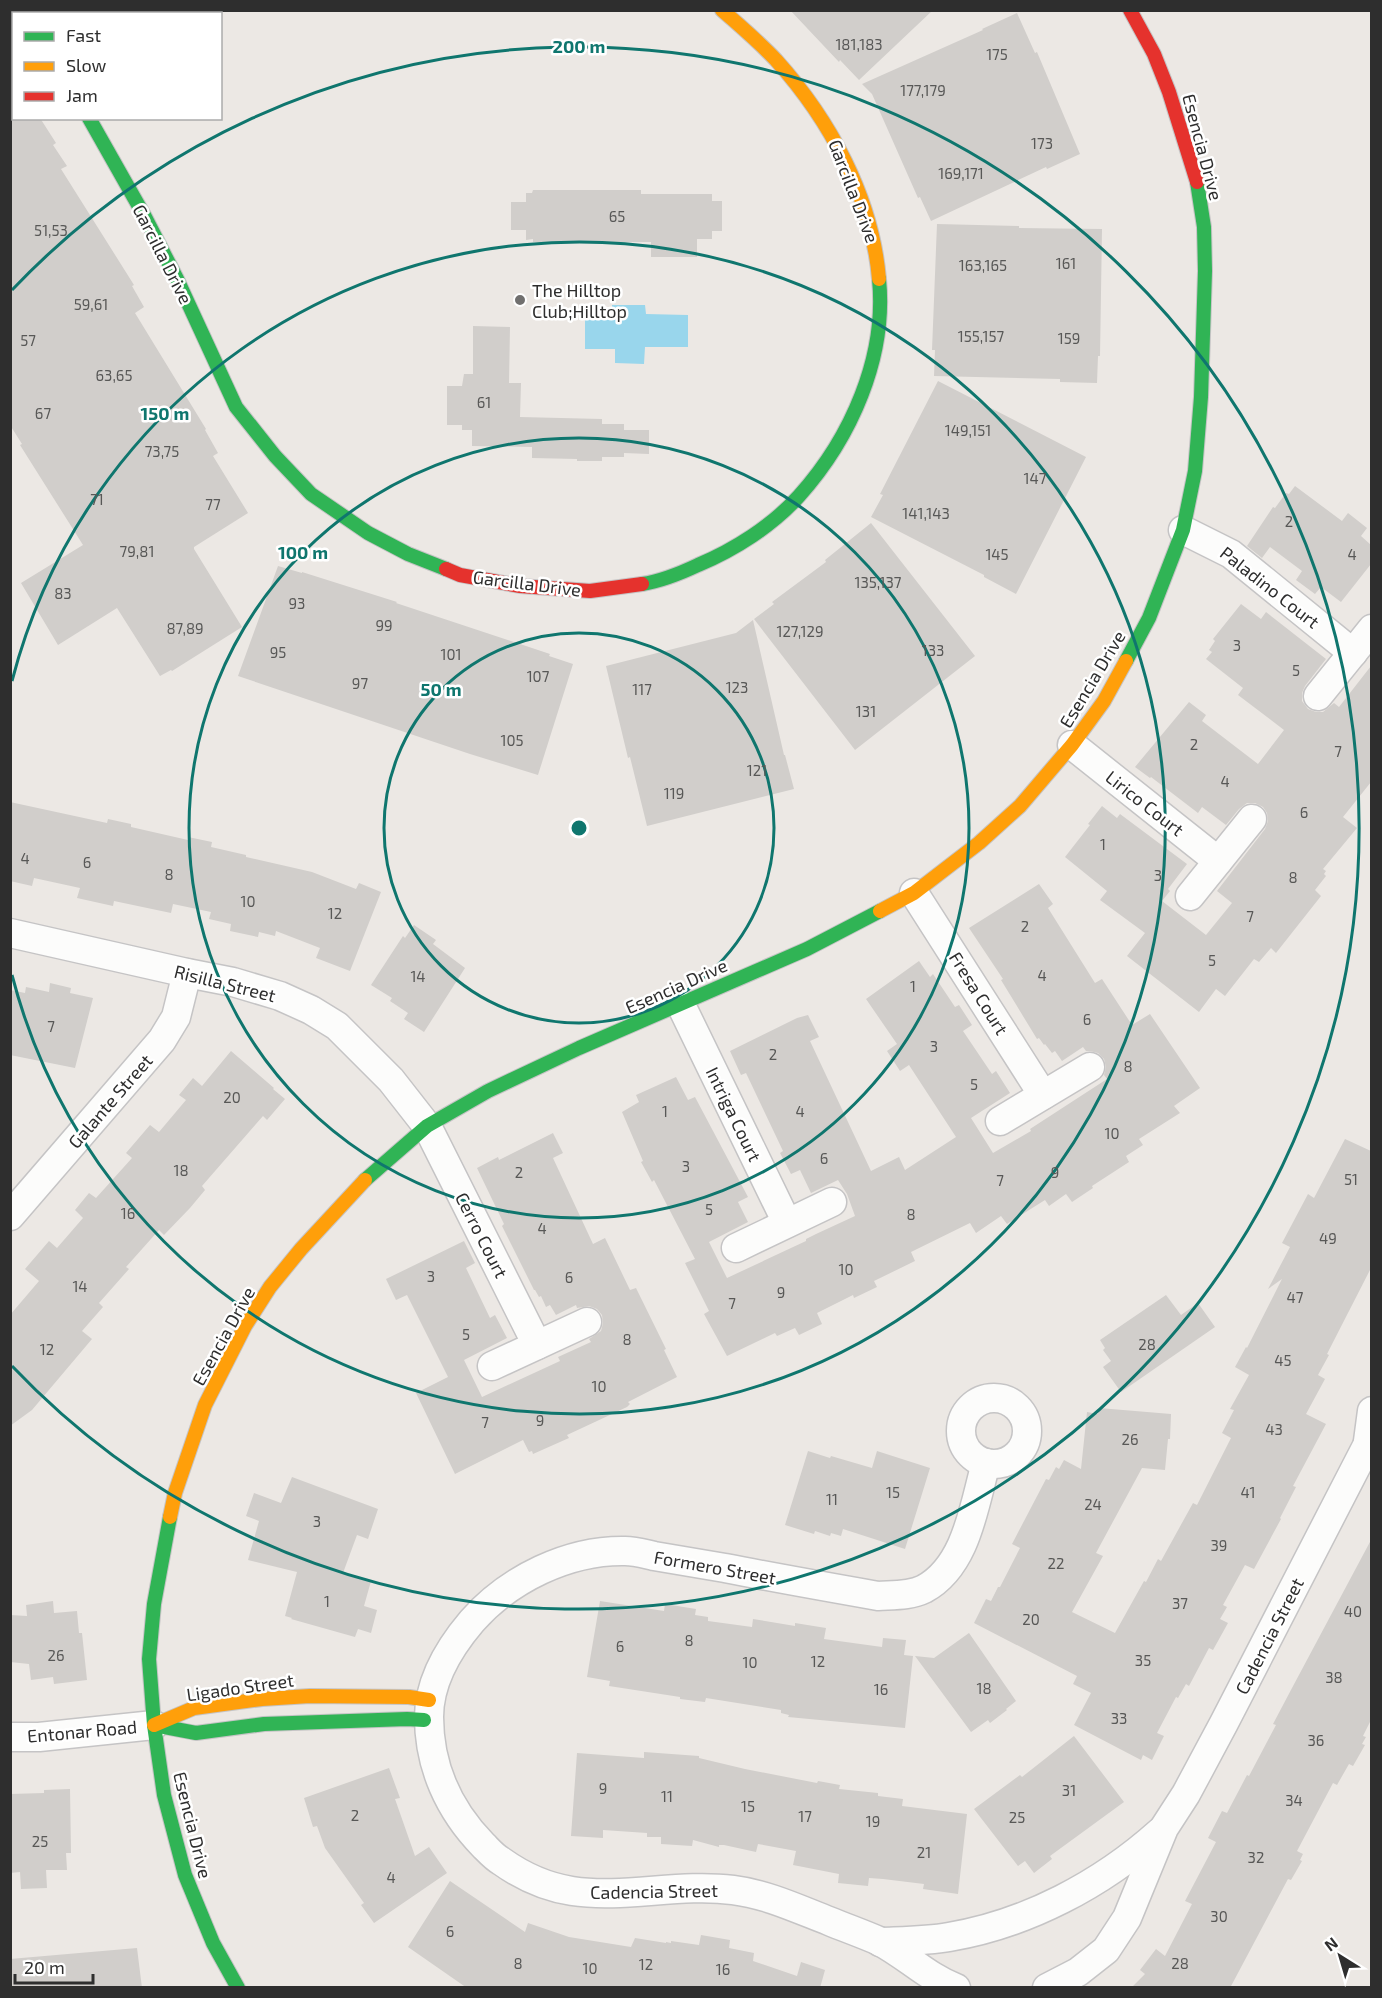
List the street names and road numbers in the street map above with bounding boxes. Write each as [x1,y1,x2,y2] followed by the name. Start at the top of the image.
[1178,91,1228,203] street label: Esencia Drive
[824,136,884,246] street label: Garcilla Drive
[129,201,197,307] street label: Garcilla Drive
[1216,541,1324,633] street label: Paladino Court
[472,565,582,601] street label: Garcilla Drive
[1054,627,1130,731] street label: Esencia Drive
[1102,766,1189,840] street label: Lirico Court
[945,947,1013,1039] street label: Fresa Court
[622,954,730,1018] street label: Esencia Drive
[172,960,278,1006] street label: Risilla Street
[63,1049,157,1153] street label: Galante Street
[702,1063,766,1165] street label: Intriga Court
[451,1188,513,1282] street label: Cerro Court
[187,1283,259,1389] street label: Esencia Drive
[652,1545,778,1589] street label: Formero Street
[1230,1574,1308,1698] street label: Cadencia Street
[185,1669,295,1705] street label: Ligado Street
[26,1715,138,1747] street label: Entonar Road
[169,1769,217,1881] street label: Esencia Drive
[590,1879,718,1903] street label: Cadencia Street

